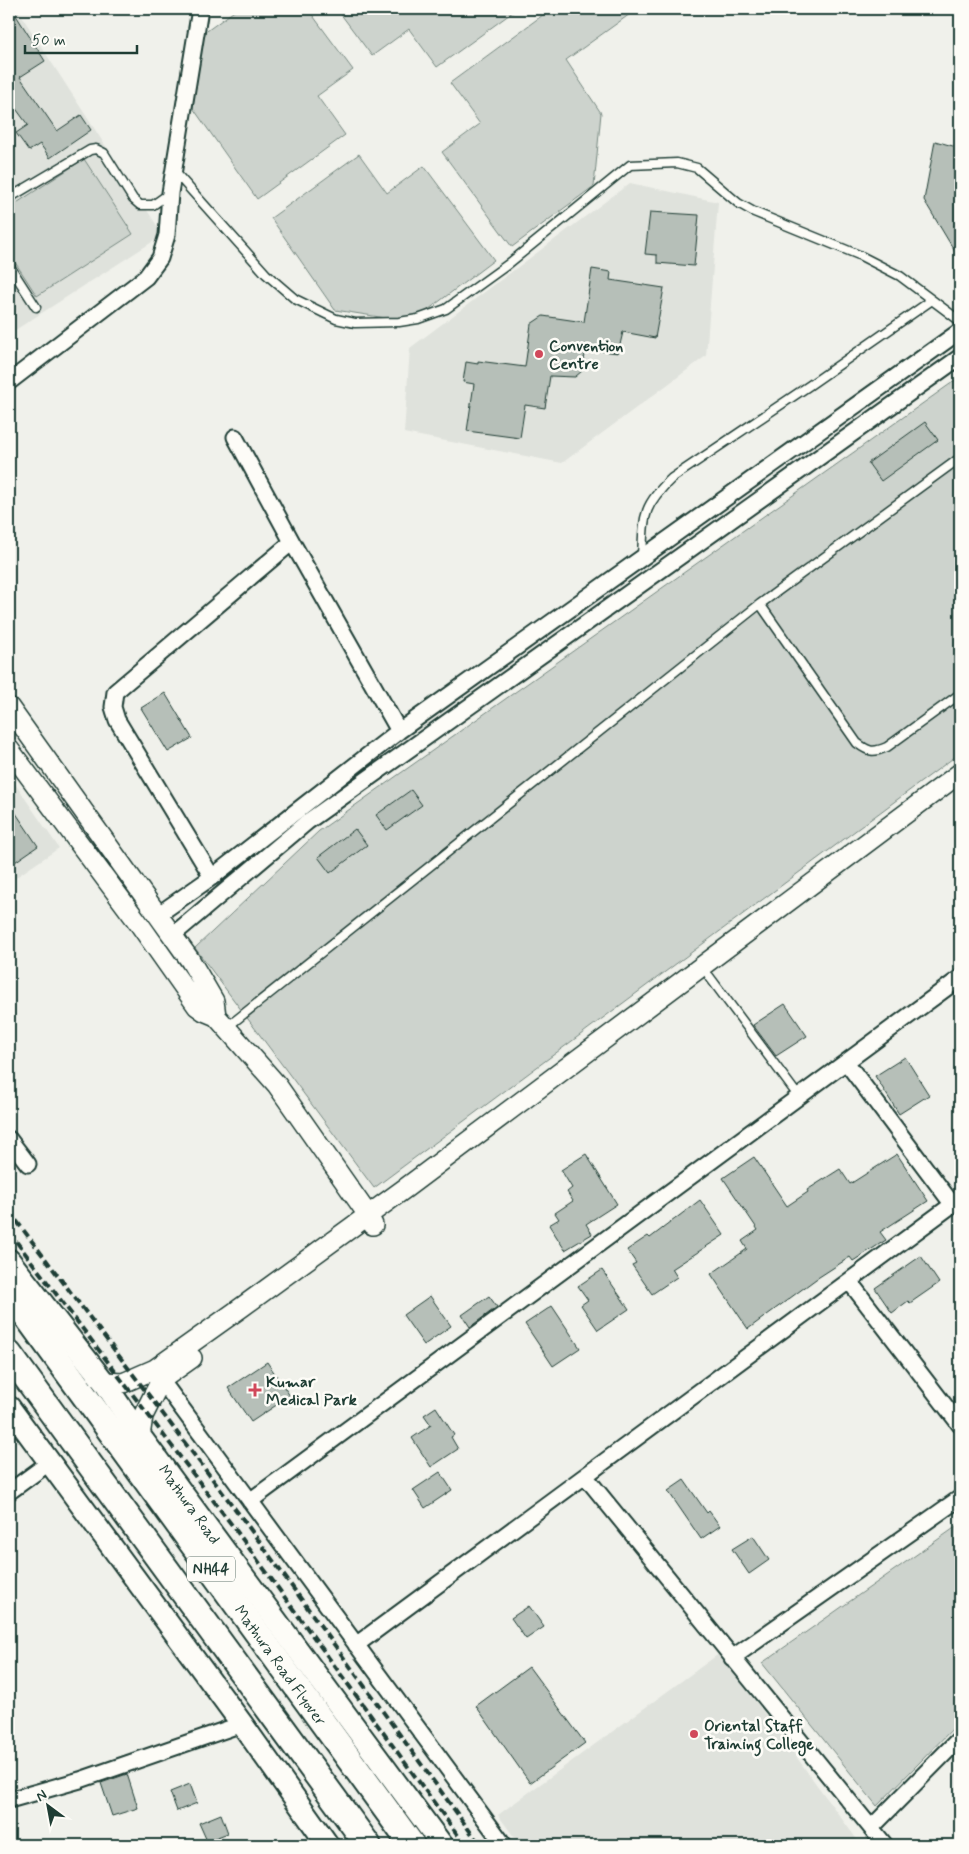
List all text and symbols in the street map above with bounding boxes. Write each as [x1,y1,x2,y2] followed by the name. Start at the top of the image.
[25,22,138,54] scale bar
[32,31,66,51] text: 50 m
[549,336,623,375] place label: Convention Centre
[533,348,545,360] marker: Convention Centre
[266,1372,357,1411] place label: Kumar Medical Park
[248,1383,262,1397] marker: Kumar Medical Park
[153,1461,225,1549] street label: Mathura Road
[187,1556,235,1582] road number: NH44
[229,1601,331,1731] street label: Mathura Road Flyover
[704,1716,814,1757] place label: Oriental Staff Training College
[688,1728,700,1740] marker: Oriental Staff Training College
[22,1782,72,1832] north arrow
[33,1786,50,1806] text: N

